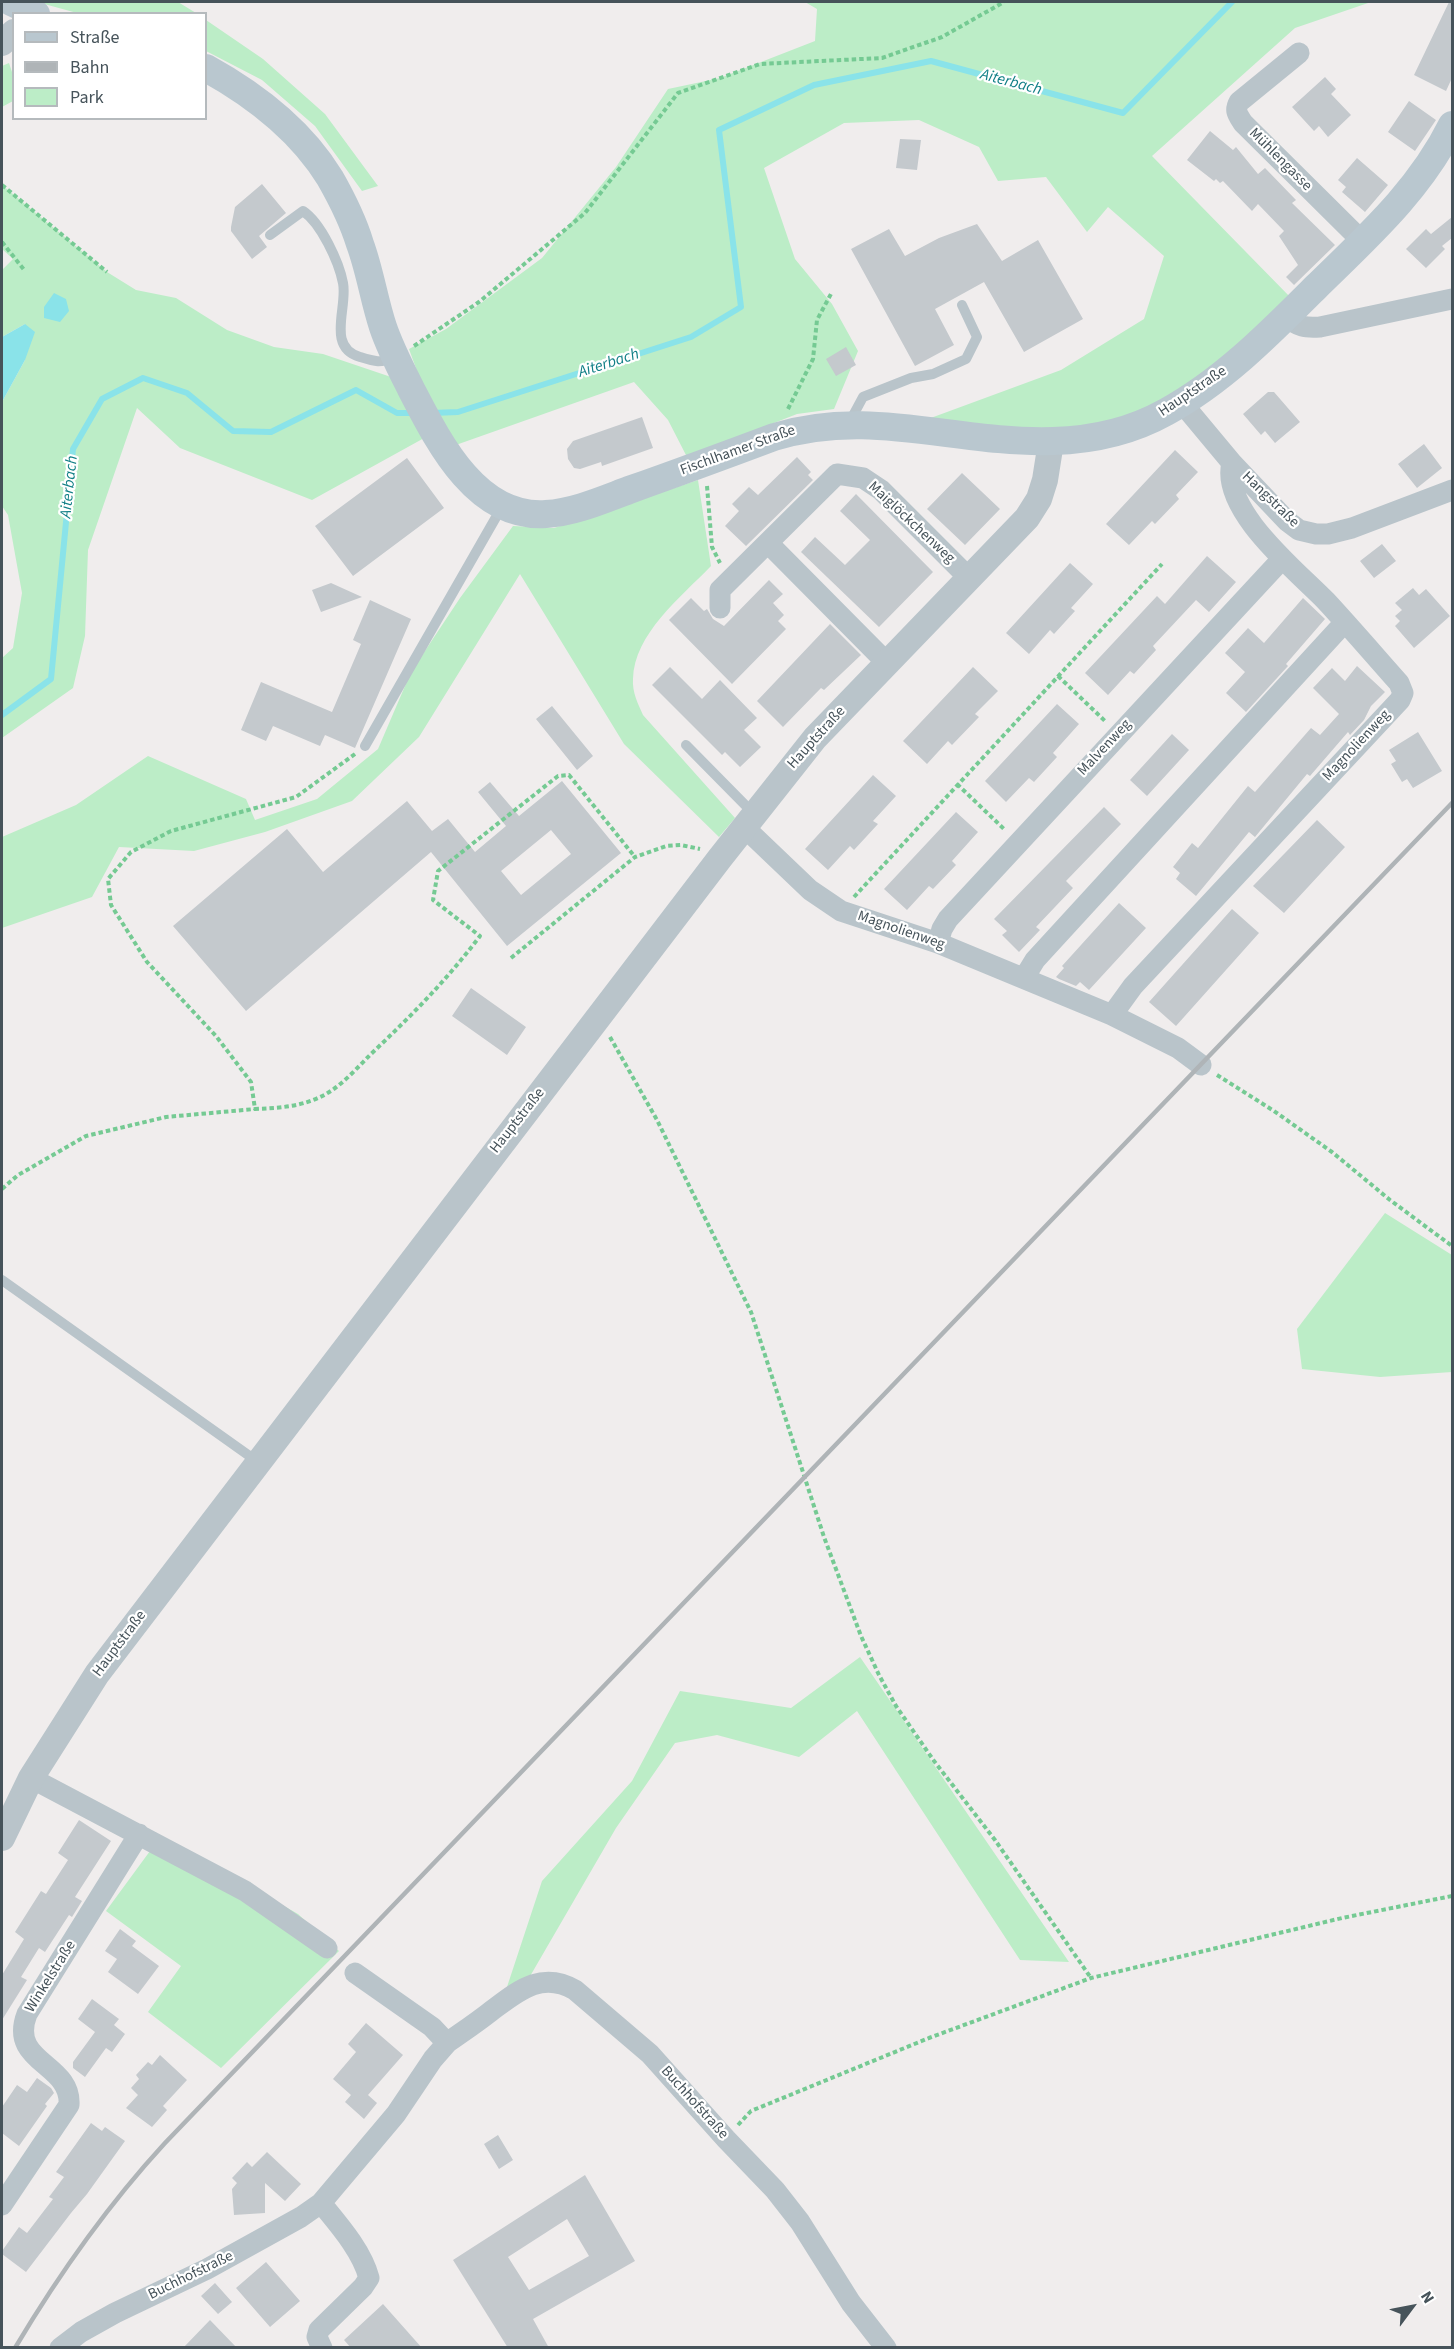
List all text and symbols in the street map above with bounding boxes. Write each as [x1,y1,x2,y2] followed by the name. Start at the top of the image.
[12,12,207,120] legend
[70,25,119,50] text: Straße
[70,55,109,80] text: Bahn
[978,66,1044,100] water label: Aiterbach
[70,85,104,110] text: Park
[1245,125,1315,195] street label: Mühlengasse
[576,345,642,383] water label: Aiterbach
[1156,363,1230,421] street label: Hauptstraße
[678,422,798,480] street label: Fischlhamer Straße
[57,455,83,519] water label: Aiterbach
[1238,468,1302,532] street label: Hangstraße
[864,478,958,568] street label: Maiglöckchenweg
[784,703,850,773] street label: Hauptstraße
[1319,707,1395,785] street label: Magnolienweg
[1074,716,1136,780] street label: Malvenweg
[855,908,947,954] street label: Magnolienweg
[487,1085,549,1157] street label: Hauptstraße
[89,1607,151,1681] street label: Hauptstraße
[22,1938,80,2016] street label: Winkelstraße
[656,2063,732,2143] street label: Buchhofstraße
[146,2248,236,2304] street label: Buchhofstraße
[1382,2277,1442,2337] north arrow
[1415,2287,1439,2308] text: N

